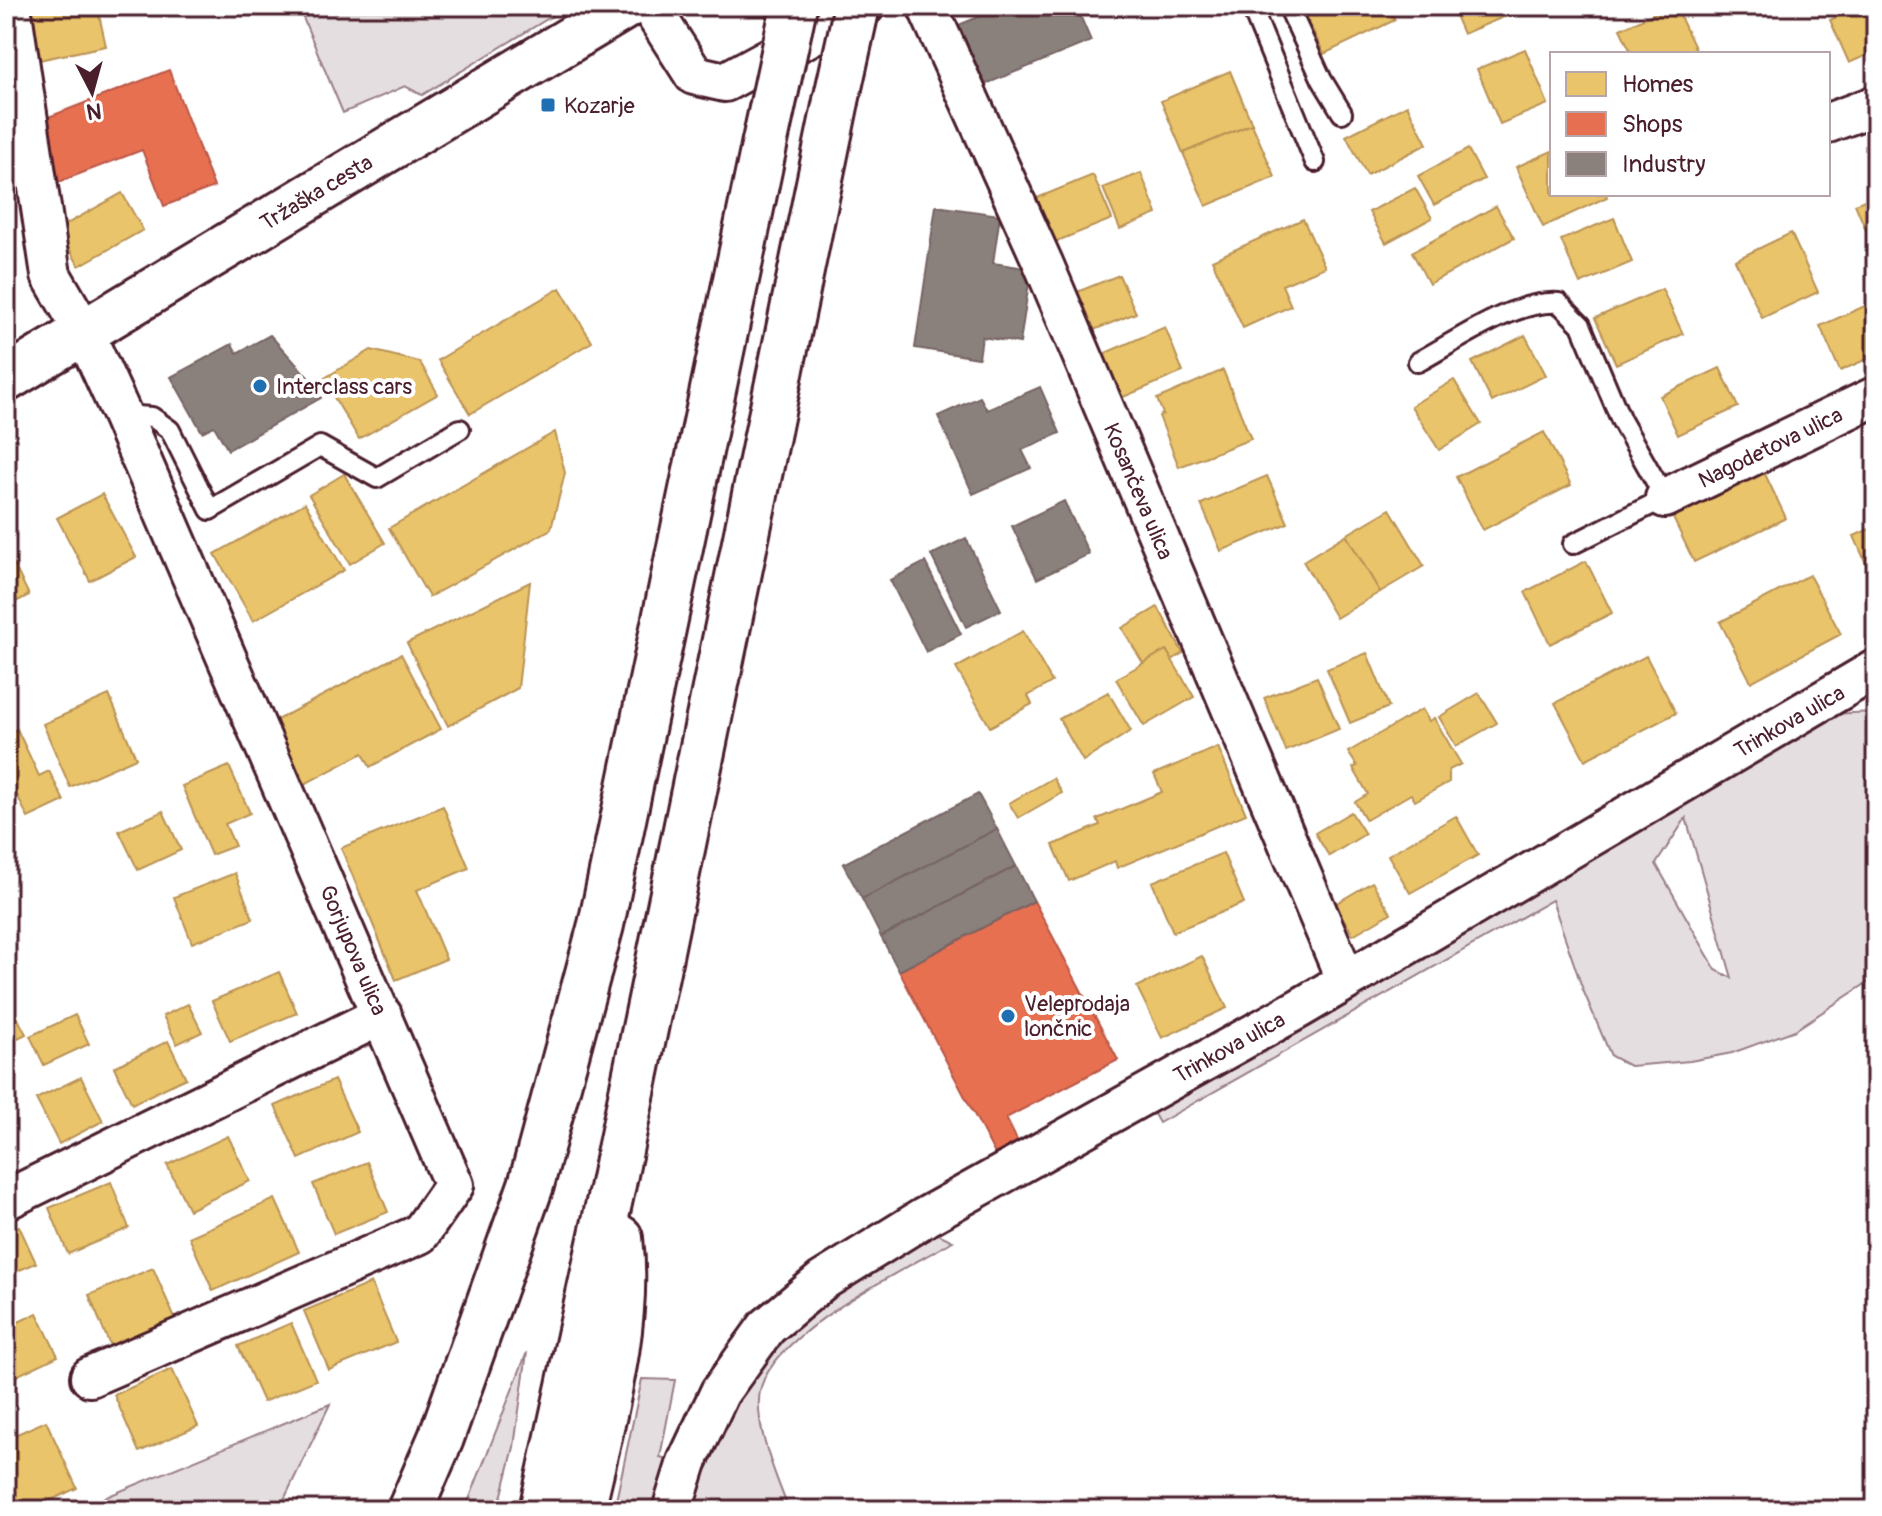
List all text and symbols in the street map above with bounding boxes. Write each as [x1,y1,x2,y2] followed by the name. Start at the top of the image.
[52,52,132,132] north arrow
[1550,52,1830,196] legend
[1622,70,1694,99] text: Homes
[564,92,635,120] place label: Kozarje
[85,96,103,126] text: N
[539,96,557,114] marker: Kozarje
[1622,110,1683,139] text: Shops
[255,148,378,237] street label: Tržaška cesta
[1622,150,1705,179] text: Industry
[276,373,412,401] place label: Interclass cars
[251,377,269,395] marker: Interclass cars
[1694,401,1847,495] street label: Nagodetova ulica
[1097,419,1179,564] street label: Kosančeva ulica
[1729,679,1850,765] street label: Trinkova ulica
[313,881,393,1020] street label: Gorjupova ulica
[1024,990,1130,1043] place label: Veleprodaja lončnic
[1169,1006,1290,1090] street label: Trinkova ulica
[999,1007,1017,1025] marker: Veleprodaja lončnic

